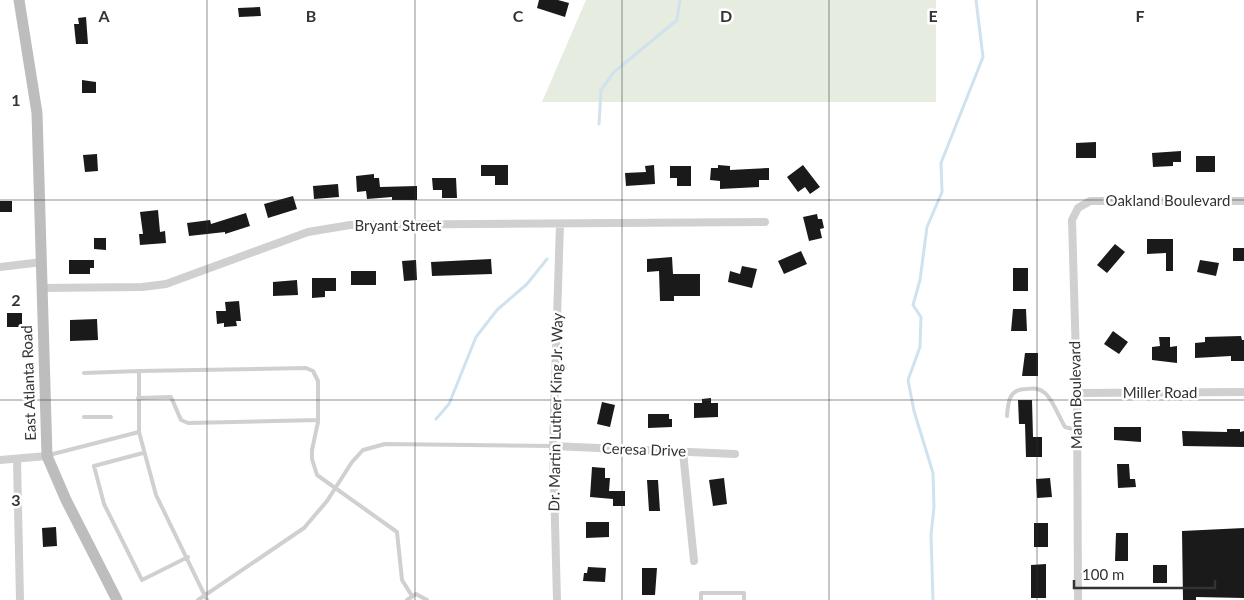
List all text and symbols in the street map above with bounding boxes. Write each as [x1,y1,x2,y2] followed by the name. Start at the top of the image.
[97,6,110,25] text: A
[306,6,316,25] text: B
[513,6,524,25] text: C
[720,6,732,25] text: D
[928,6,938,25] text: E
[1135,6,1145,25] text: F
[11,90,21,109] text: 1
[1106,191,1230,209] street label: Oakland Boulevard
[354,216,442,234] street label: Bryant Street
[11,290,21,309] text: 2
[544,312,566,512] street label: Dr. Martin Luther King Jr. Way
[17,325,39,441] street label: East Atlanta Road
[1065,341,1085,449] street label: Mann Boulevard
[1123,383,1197,401] street label: Miller Road
[602,439,687,459] street label: Ceresa Drive
[11,490,21,509] text: 3
[1074,558,1215,590] scale bar
[1082,565,1124,583] text: 100 m

